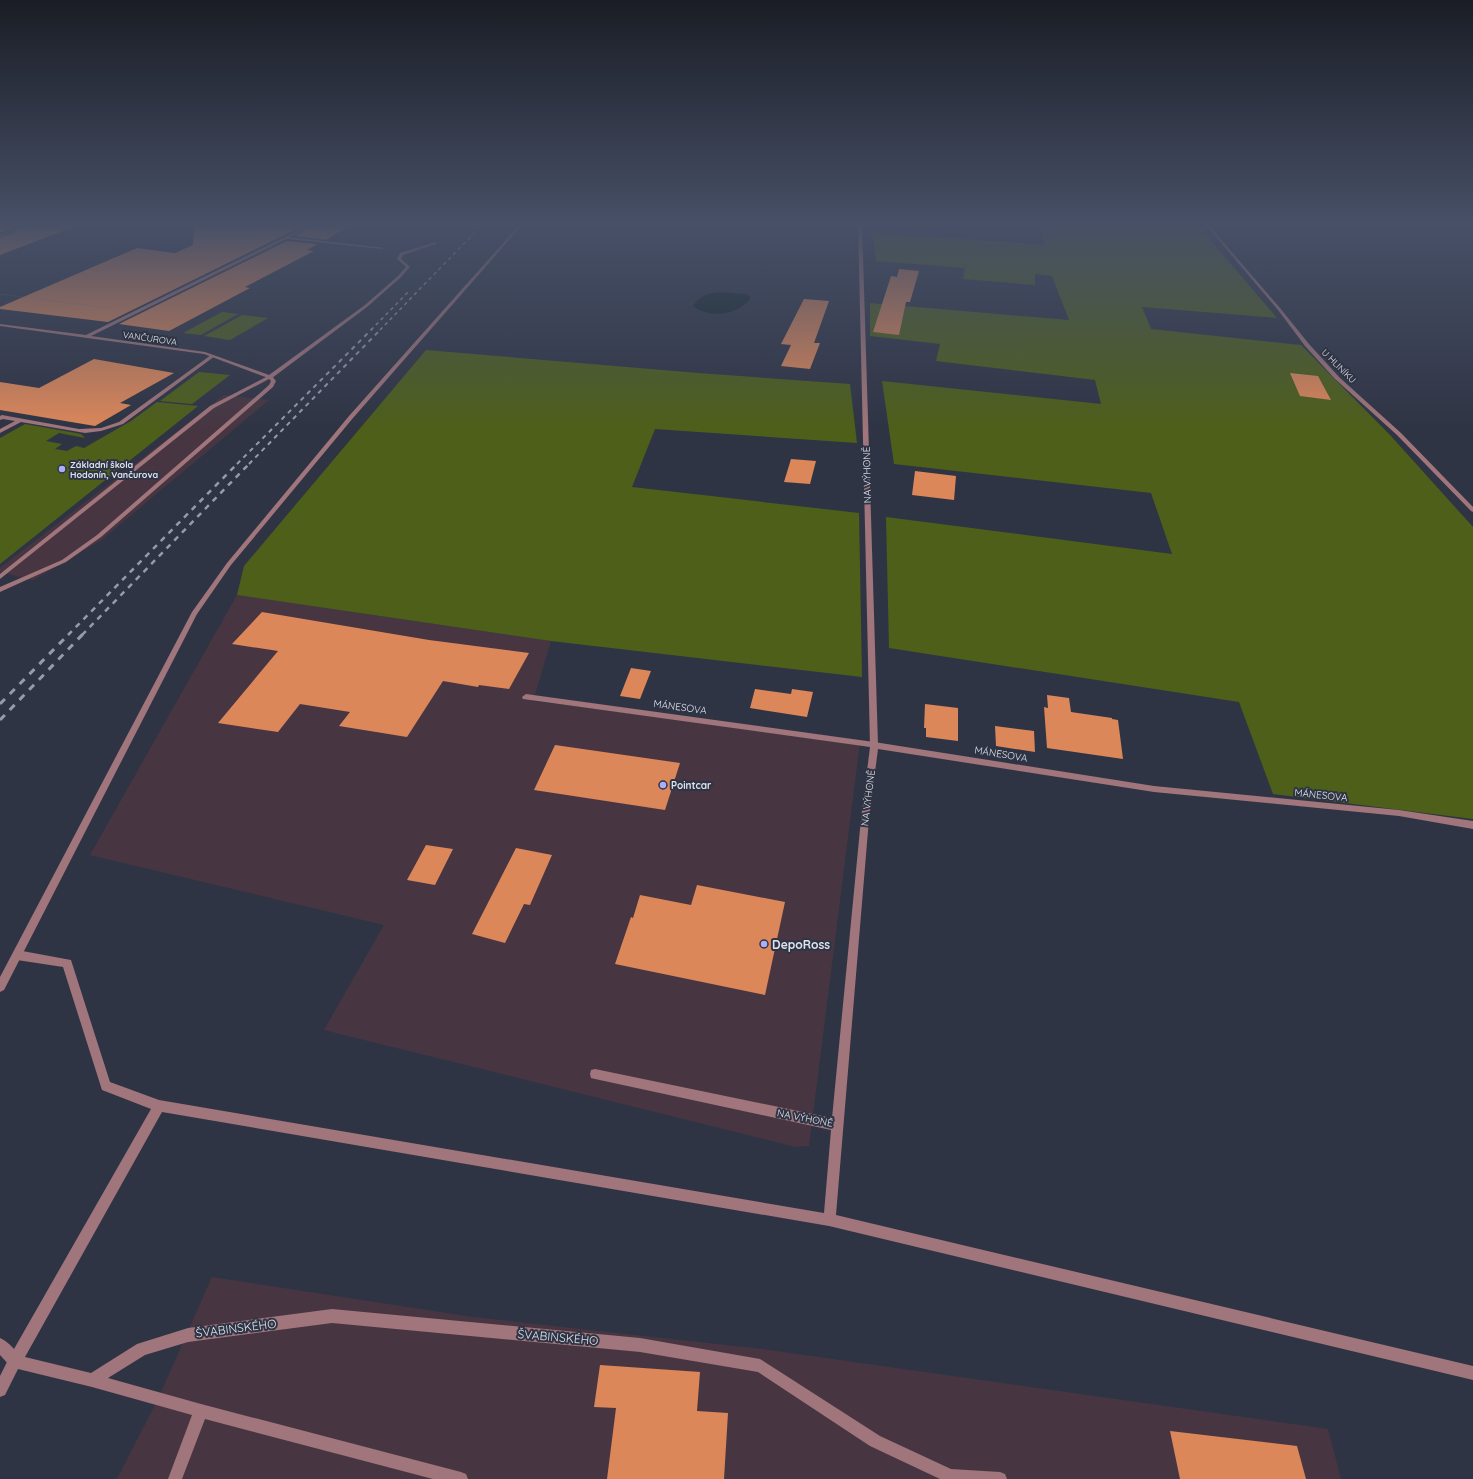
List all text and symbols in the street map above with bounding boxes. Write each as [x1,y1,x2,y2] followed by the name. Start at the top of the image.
[122,329,178,347] street label: VANČUROVA
[1320,347,1358,385] street label: U HLINÍKU
[860,446,874,503] street label: NA VÝHONĚ
[70,459,158,480] place label: Základní škola Hodonín, Vančurova
[57,464,67,474] marker: Základní škola Hodonín, Vančurova
[653,697,708,717] street label: MÁNESOVA
[973,743,1029,765] street label: MÁNESOVA
[858,769,878,827] street label: NA VÝHONĚ
[671,779,712,792] place label: Pointcar
[658,780,668,790] marker: Pointcar
[1294,786,1349,804] street label: MÁNESOVA
[772,937,830,952] place label: DepoRoss
[759,939,769,949] marker: DepoRoss
[776,1106,834,1130] street label: NA VÝHONĚ
[195,1316,277,1340] street label: ŠVABINSKÉHO
[517,1326,599,1348] street label: ŠVABINSKÉHO

